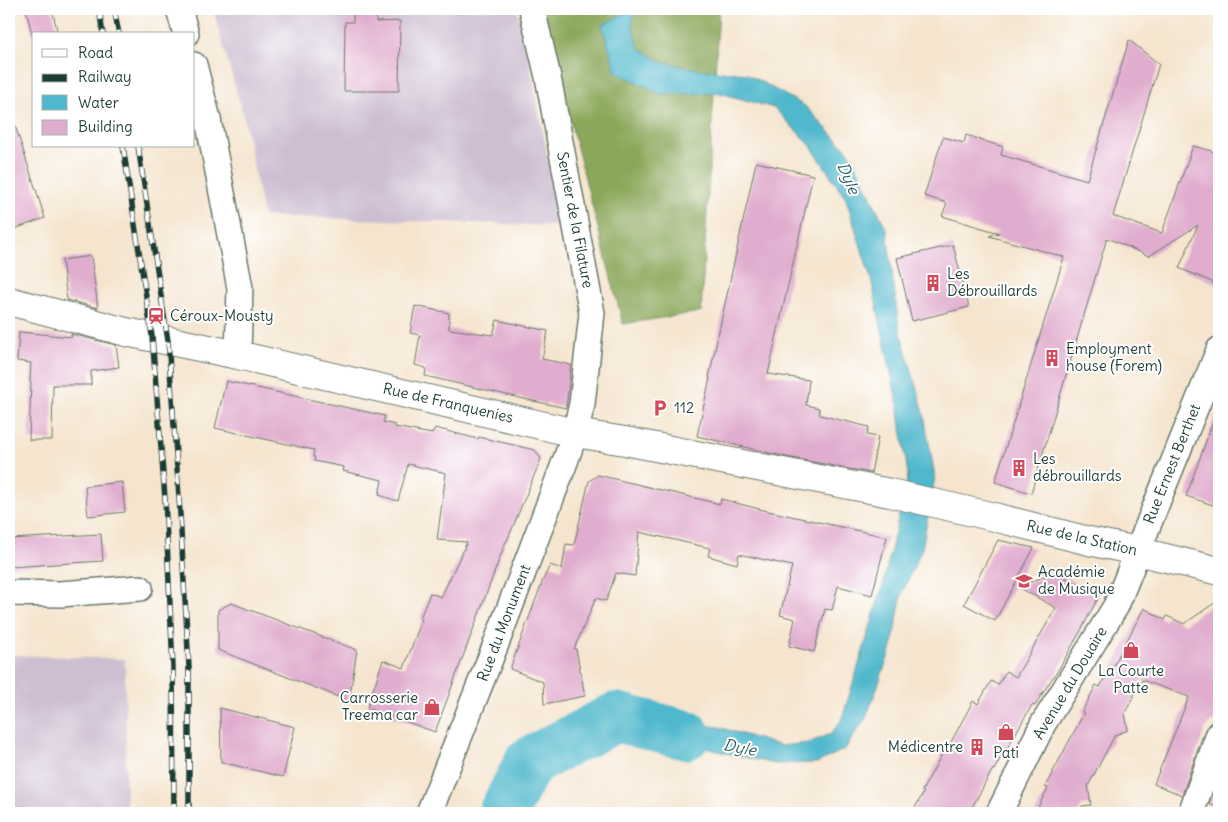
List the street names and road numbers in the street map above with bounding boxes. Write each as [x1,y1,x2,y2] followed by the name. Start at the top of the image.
[553,150,598,290] street label: Sentier de la Filature
[381,378,515,427] street label: Rue de Franquenies
[1139,401,1204,527] street label: Rue Ernest Berthet
[1025,516,1140,560] street label: Rue de la Station
[473,562,535,684] street label: Rue du Monument
[1028,623,1111,743] street label: Avenue du Douaire

